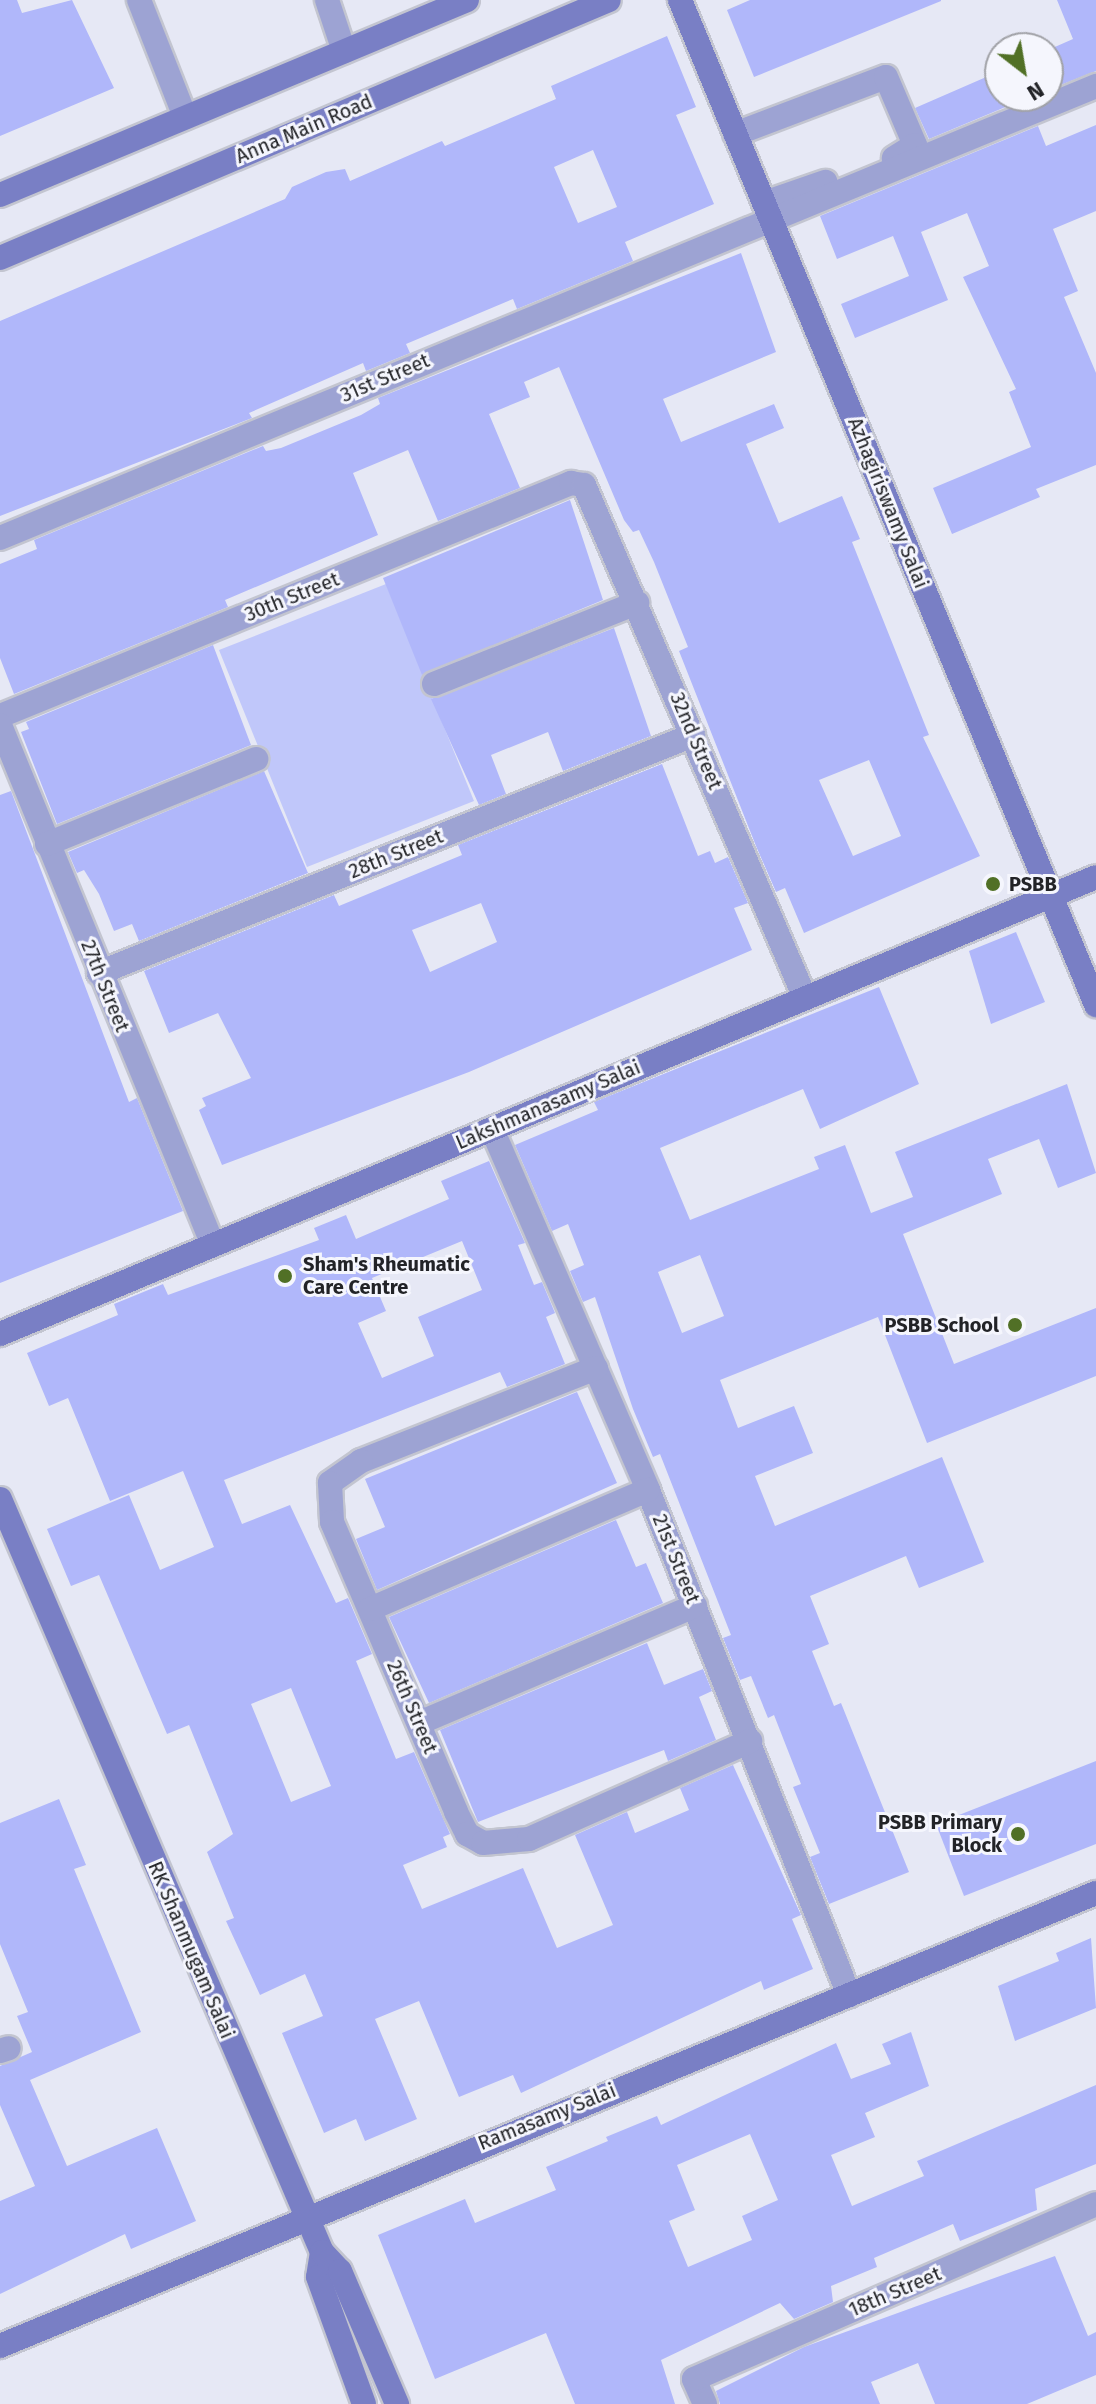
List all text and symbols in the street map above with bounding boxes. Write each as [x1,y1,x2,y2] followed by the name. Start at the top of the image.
[984,32,1064,112] north arrow
[1022,76,1049,107] text: N
[232,89,376,169] street label: Anna Main Road
[337,349,433,407] street label: 31st Street
[843,414,933,592] street label: Azhagiriswamy Salai
[241,567,343,627] street label: 30th Street
[665,689,727,793] street label: 32nd Street
[345,824,447,884] street label: 28th Street
[1009,872,1057,896] place label: PSBB
[984,875,1002,893] marker: PSBB
[76,936,134,1036] street label: 27th Street
[452,1055,644,1155] street label: Lakshmanasamy Salai
[303,1252,470,1299] place label: Sham's Rheumatic Care Centre
[274,1265,296,1287] marker: Sham's Rheumatic Care Centre
[885,1313,999,1337] place label: PSBB School
[1006,1316,1024,1334] marker: PSBB School
[647,1511,705,1607] street label: 21st Street
[382,1657,442,1757] street label: 26th Street
[878,1810,1002,1857] place label: PSBB Primary Block
[1009,1825,1027,1843] marker: PSBB Primary Block
[143,1858,239,2042] street label: RK Shanmugam Salai
[475,2078,619,2156] street label: Ramasamy Salai
[845,2262,945,2322] street label: 18th Street

